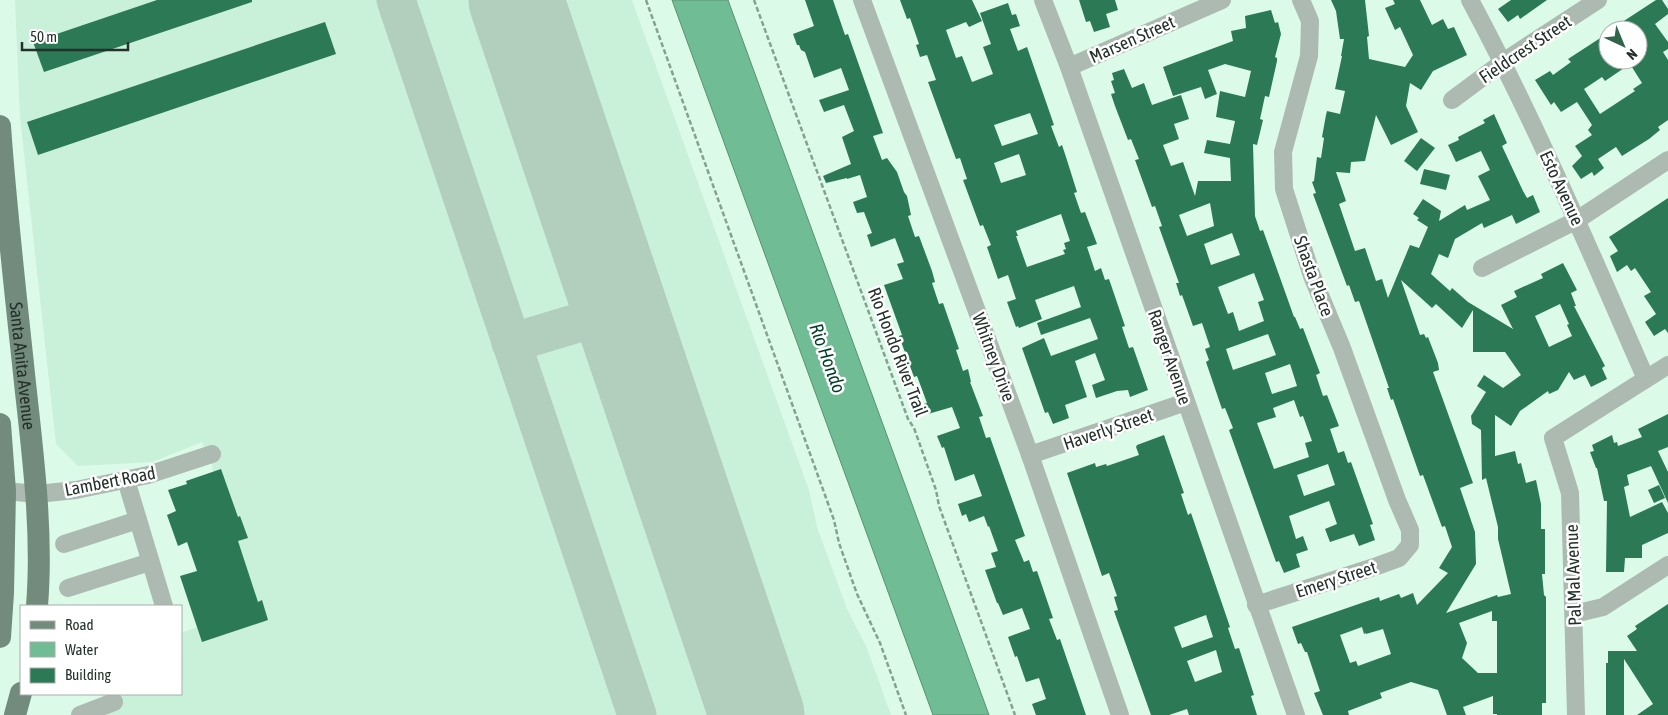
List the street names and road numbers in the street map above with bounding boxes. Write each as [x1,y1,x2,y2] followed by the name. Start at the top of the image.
[1086,11,1178,67] street label: Marsen Street
[1475,11,1575,87] street label: Fieldcrest Street
[1536,147,1588,229] street label: Esto Avenue
[1290,233,1338,319] street label: Shasta Place
[864,284,932,420] street label: Rio Hondo River Trail
[6,301,41,431] street label: Santa Anita Avenue
[1144,307,1196,407] street label: Ranger Avenue
[968,310,1020,404] street label: Whitney Drive
[1060,404,1156,454] street label: Haverly Street
[63,462,157,500] street label: Lambert Road
[1561,524,1585,626] street label: Pal Mal Avenue
[1293,556,1379,602] street label: Emery Street

